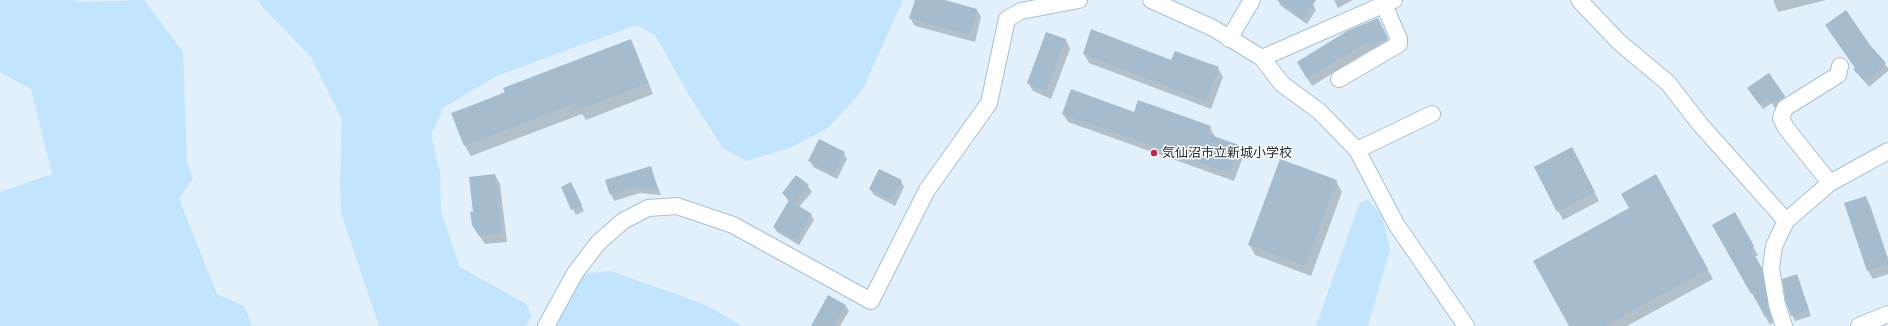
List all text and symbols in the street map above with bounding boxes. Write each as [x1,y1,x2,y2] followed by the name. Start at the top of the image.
[1162,145,1292,161] place label: 気仙沼市立新城小学校
[1149,148,1159,158] marker: 気仙沼市立新城小学校

